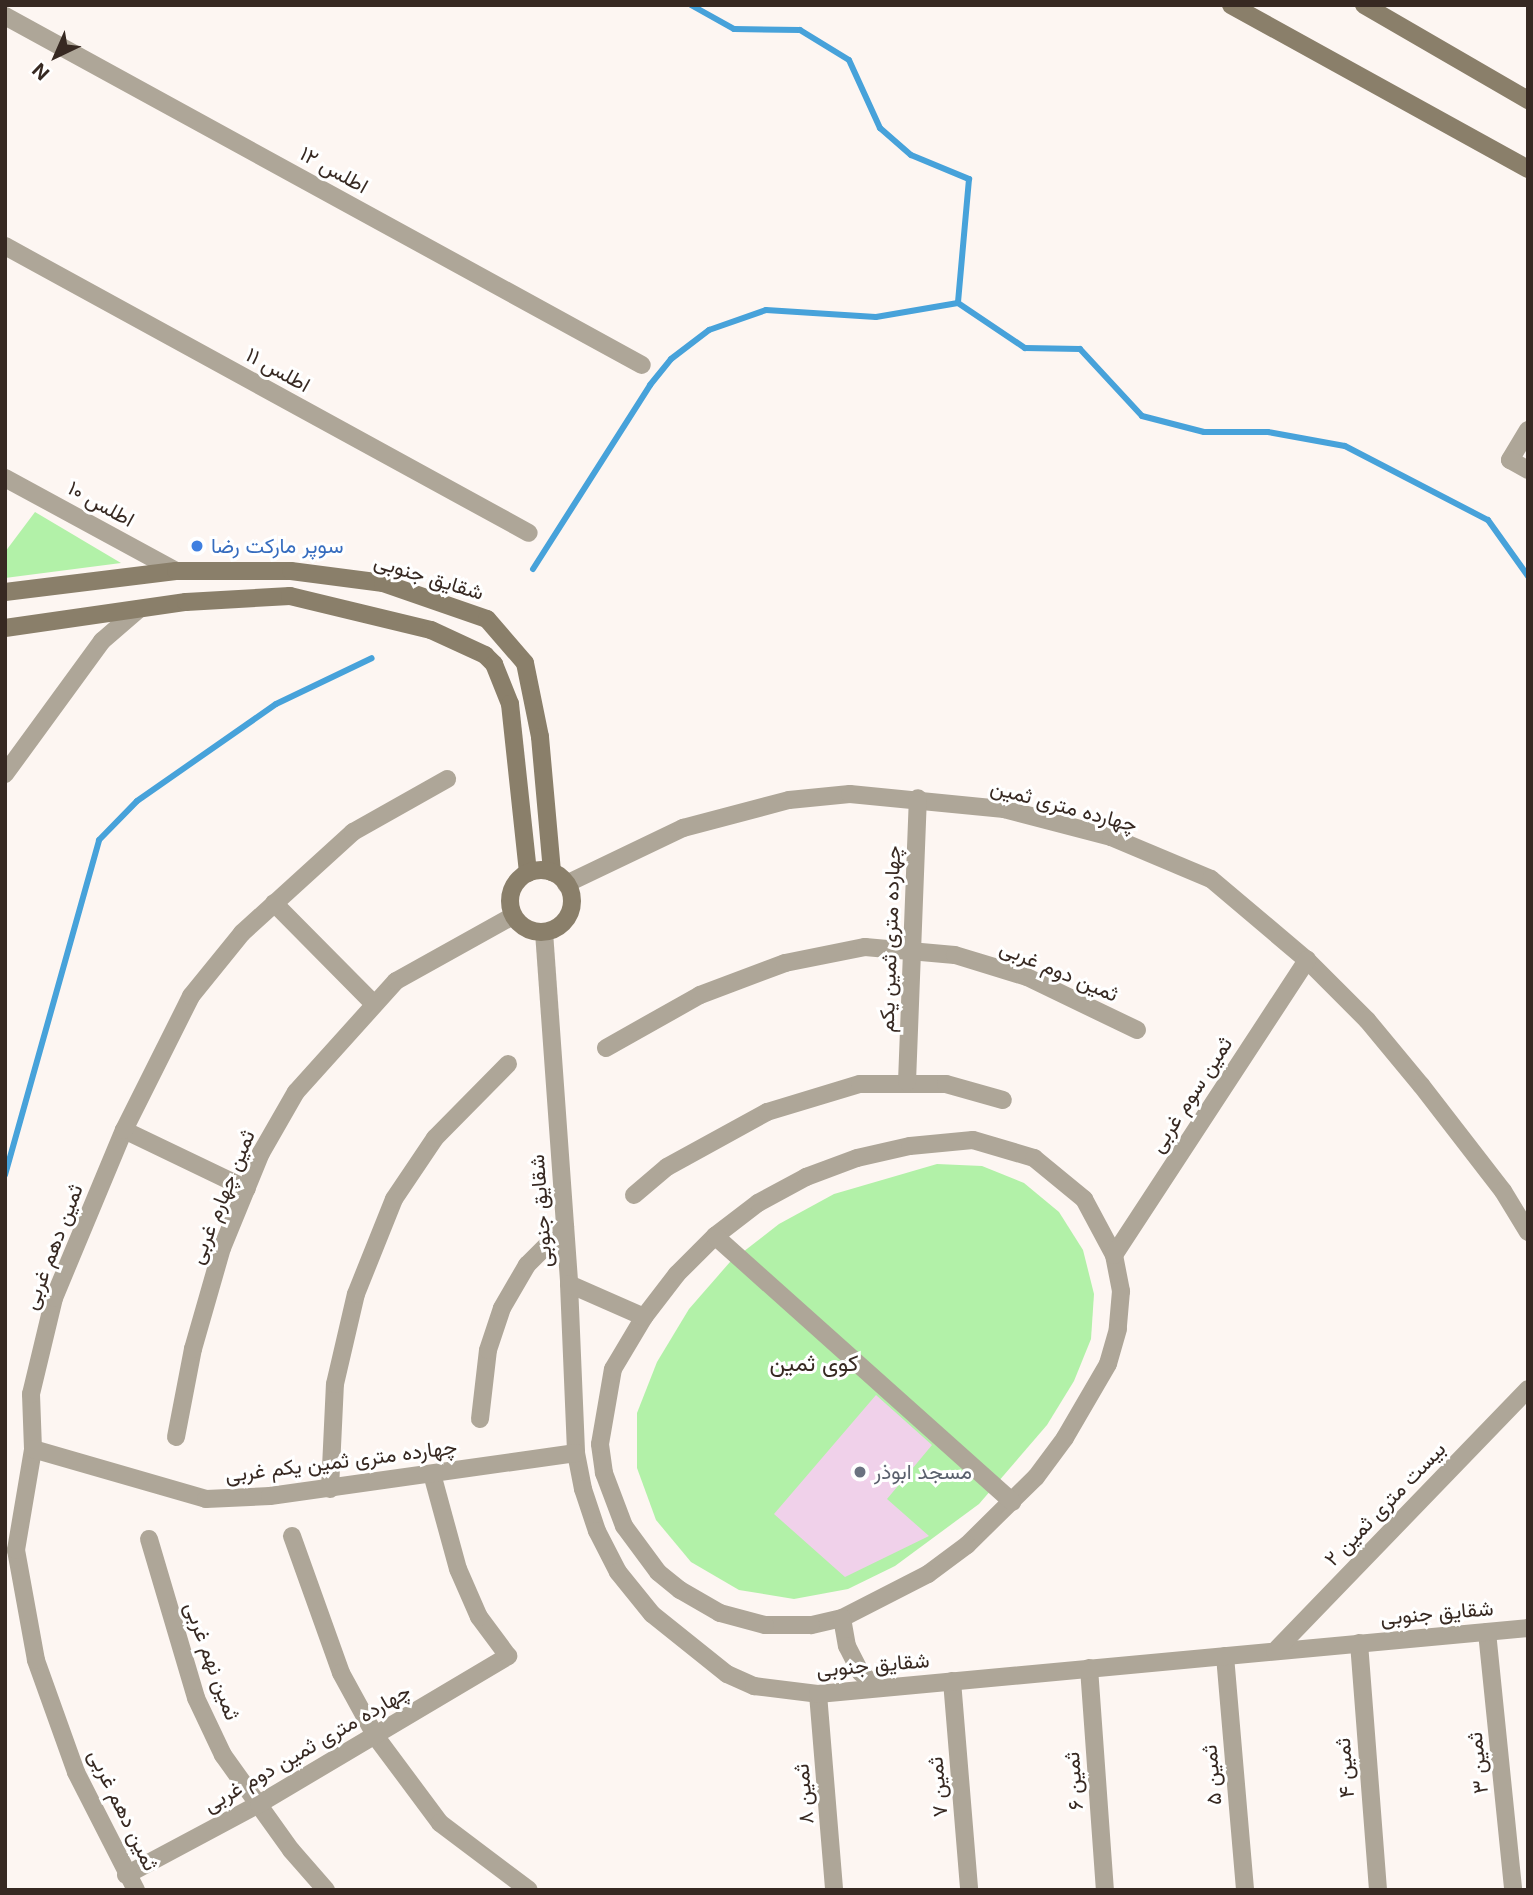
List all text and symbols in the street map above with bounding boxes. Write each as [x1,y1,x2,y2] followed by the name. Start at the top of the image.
[21,21,91,91] north arrow
[28,58,54,85] text: N
[295,141,373,199] street label: اطلس ۱۲
[242,342,314,398] street label: اطلس ۱۱
[63,476,139,532] street label: اطلس ۱۰
[211,533,343,559] place label: سوپر مارکت رضا
[189,538,205,554] marker: سوپر مارکت رضا
[371,548,487,606] street label: شقایق جنوبی
[988,774,1140,838] street label: چهارده متری ثمین
[874,845,906,1033] street label: چهارده متری ثمین یکم
[996,935,1122,1007] street label: ثمین دوم غربی
[1144,1033,1238,1157] street label: ثمین سوم غربی
[184,1126,260,1268] street label: ثمین چهارم غربی
[524,1154,558,1268] street label: شقایق جنوبی
[18,1181,88,1313] street label: ثمین دهم غربی
[769,1349,859,1377] district label: کوی ثمین
[224,1434,458,1488] street label: چهارده متری ثمین یکم غربی
[1319,1436,1451,1572] street label: بیست متری ثمین ۲
[874,1459,972,1485] place label: مسجد ابوذر
[852,1464,868,1480] marker: مسجد ابوذر
[1379,1596,1495,1630] street label: شقایق جنوبی
[179,1599,245,1723] street label: ثمین نهم غربی
[815,1648,931,1682] street label: شقایق جنوبی
[199,1678,415,1818] street label: چهارده متری ثمین دوم غربی
[1462,1731,1494,1795] street label: ثمین ۳
[1330,1737,1360,1799] street label: ثمین ۴
[1197,1744,1227,1806] street label: ثمین ۵
[83,1745,163,1875] street label: ثمین دهم غربی
[1059,1751,1089,1811] street label: ثمین ۶
[923,1756,953,1818] street label: ثمین ۷
[789,1763,819,1825] street label: ثمین ۸

